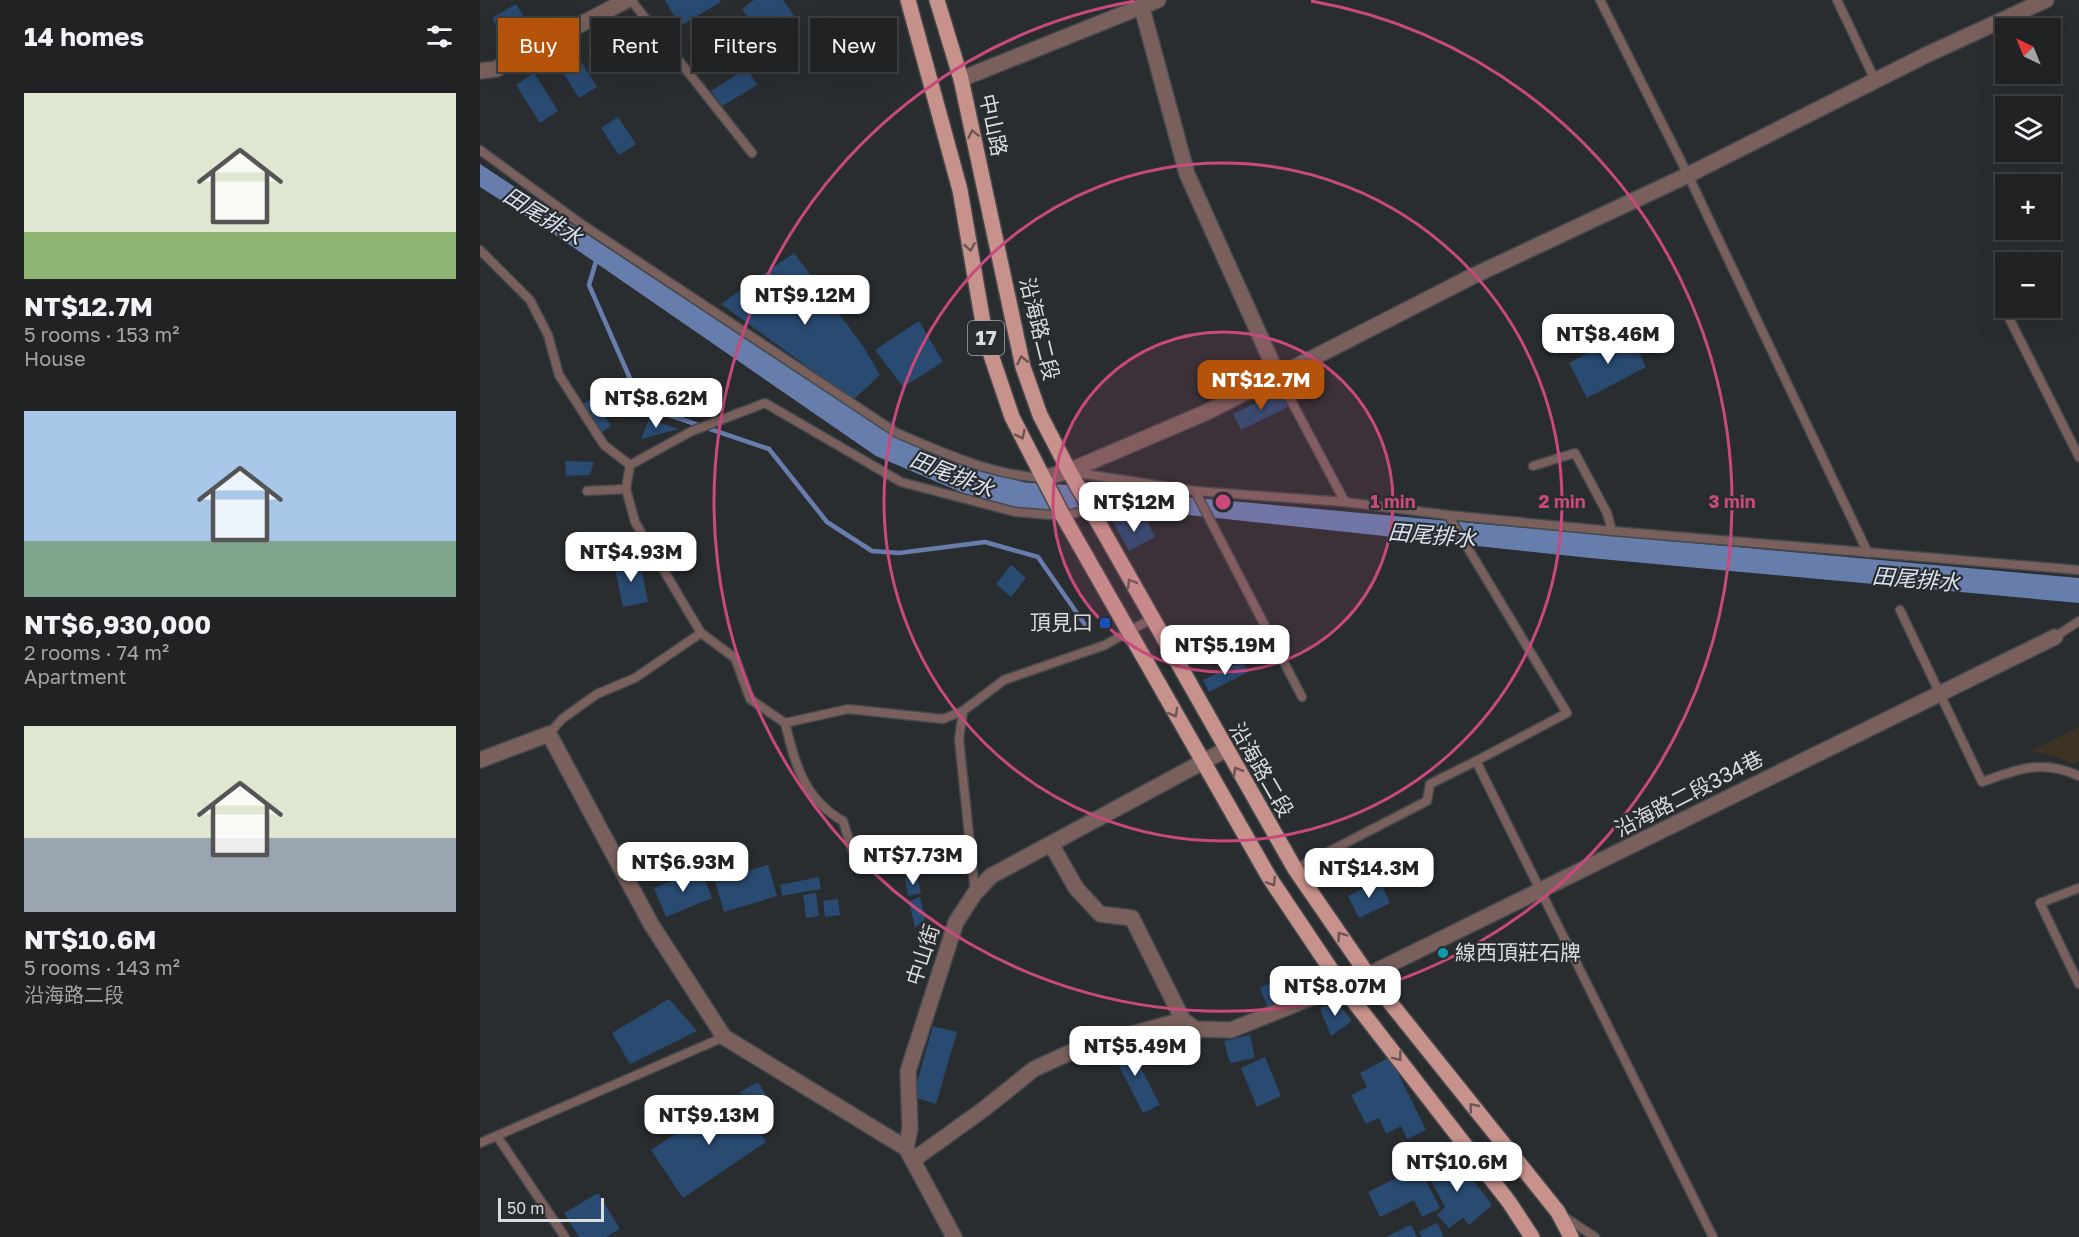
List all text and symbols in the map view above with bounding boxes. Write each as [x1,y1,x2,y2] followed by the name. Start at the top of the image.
[498,18,579,72] chip: Buy
[591,18,680,72] chip: Rent
[692,18,798,72] chip: Filters
[810,18,897,72] chip: New
[1995,18,2061,84] north arrow
[1995,18,2061,318] map controls
[423,20,456,53] icon: filters
[24,21,144,52] text: 14 homes
[975,91,1013,158] street label: 中山路
[1995,96,2061,162] button: layers
[968,129,981,139] one-way arrow
[186,132,294,240] icon: home
[1995,174,2061,240] button: +
[499,181,589,251] water label: 田尾排水
[963,242,976,252] one-way arrow
[1995,252,2061,318] button: −
[743,275,867,326] pin: NT$9.12M
[1015,275,1065,383] street label: 沿海路二段
[755,282,856,306] text: NT$9.12M
[24,291,153,322] text: NT$12.7M
[1546,314,1670,365] pin: NT$8.46M
[968,321,1004,355] road number: 17
[1556,321,1660,345] text: NT$8.46M
[24,322,179,346] text: 5 rooms · 153 m²
[24,346,86,370] text: House
[1016,355,1029,365] one-way arrow
[1199,360,1323,411] pin: NT$12.7M
[1211,367,1311,391] text: NT$12.7M
[594,378,718,429] pin: NT$8.62M
[604,385,708,409] text: NT$8.62M
[1014,428,1025,439] one-way arrow
[906,445,999,503] water label: 田尾排水
[186,450,294,558] icon: home
[1085,482,1183,533] pin: NT$12M
[1093,489,1175,513] text: NT$12M
[1370,490,1416,512] text: 1 min
[1538,490,1586,512] text: 2 min
[1708,490,1756,512] text: 3 min
[1213,492,1233,512] centre of rings
[1387,517,1478,552] water label: 田尾排水
[569,532,693,583] pin: NT$4.93M
[579,539,683,563] text: NT$4.93M
[1871,561,1962,596] water label: 田尾排水
[1126,579,1138,589] one-way arrow
[24,609,211,640] text: NT$6,930,000
[1030,609,1093,635] place label: 頂見口
[1098,616,1112,630] marker: 頂見口
[1163,625,1287,676] pin: NT$5.19M
[1175,632,1276,656] text: NT$5.19M
[24,640,169,664] text: 2 rooms · 74 m²
[24,664,127,688] text: Apartment
[1167,707,1178,717] one-way arrow
[1224,718,1299,821] street label: 沿海路二段
[1610,744,1767,842] street label: 沿海路二段334巷
[186,765,294,873] icon: home
[1233,767,1245,777] one-way arrow
[851,835,975,886] pin: NT$7.73M
[621,842,745,893] pin: NT$6.93M
[863,842,963,866] text: NT$7.73M
[1307,848,1431,899] pin: NT$14.3M
[631,849,735,873] text: NT$6.93M
[1319,855,1419,879] text: NT$14.3M
[1265,875,1276,886] one-way arrow
[900,921,944,989] street label: 中山街
[24,924,156,955] text: NT$10.6M
[1337,932,1348,943] one-way arrow
[1455,939,1581,965] place label: 線西頂莊石牌
[1436,946,1450,960] marker: 線西頂莊石牌
[24,955,180,979] text: 5 rooms · 143 m²
[1273,966,1397,1017] pin: NT$8.07M
[1284,973,1386,997] text: NT$8.07M
[24,982,124,1006] text: 沿海路二段
[1073,1026,1197,1077] pin: NT$5.49M
[1083,1033,1187,1057] text: NT$5.49M
[1390,1051,1401,1062] one-way arrow
[647,1095,771,1146] pin: NT$9.13M
[659,1102,760,1126] text: NT$9.13M
[1470,1102,1481,1113] one-way arrow
[1395,1142,1519,1193] pin: NT$10.6M
[1406,1149,1508,1173] text: NT$10.6M
[498,1195,604,1222] scale bar
[507,1198,544,1218] text: 50 m

